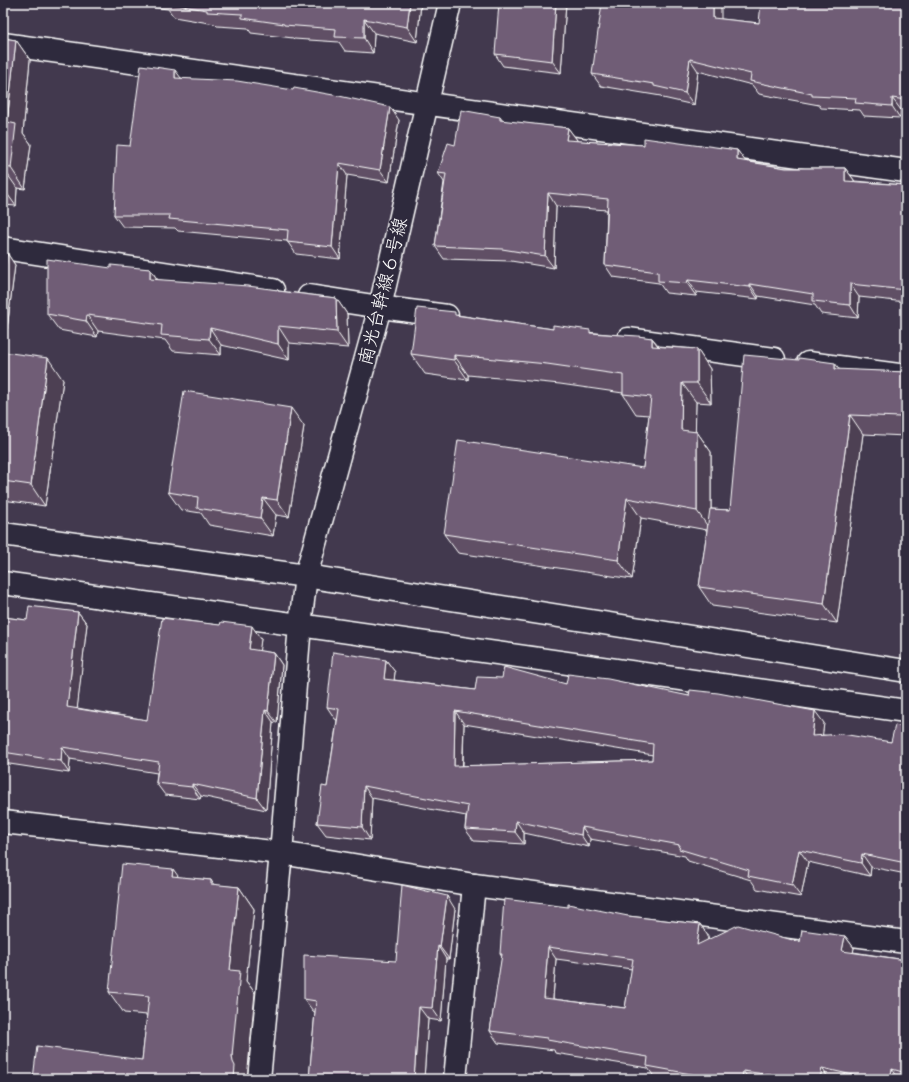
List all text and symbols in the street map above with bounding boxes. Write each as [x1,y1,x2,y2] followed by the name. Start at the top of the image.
[353,215,413,368] street label: 南光台幹線６号線

